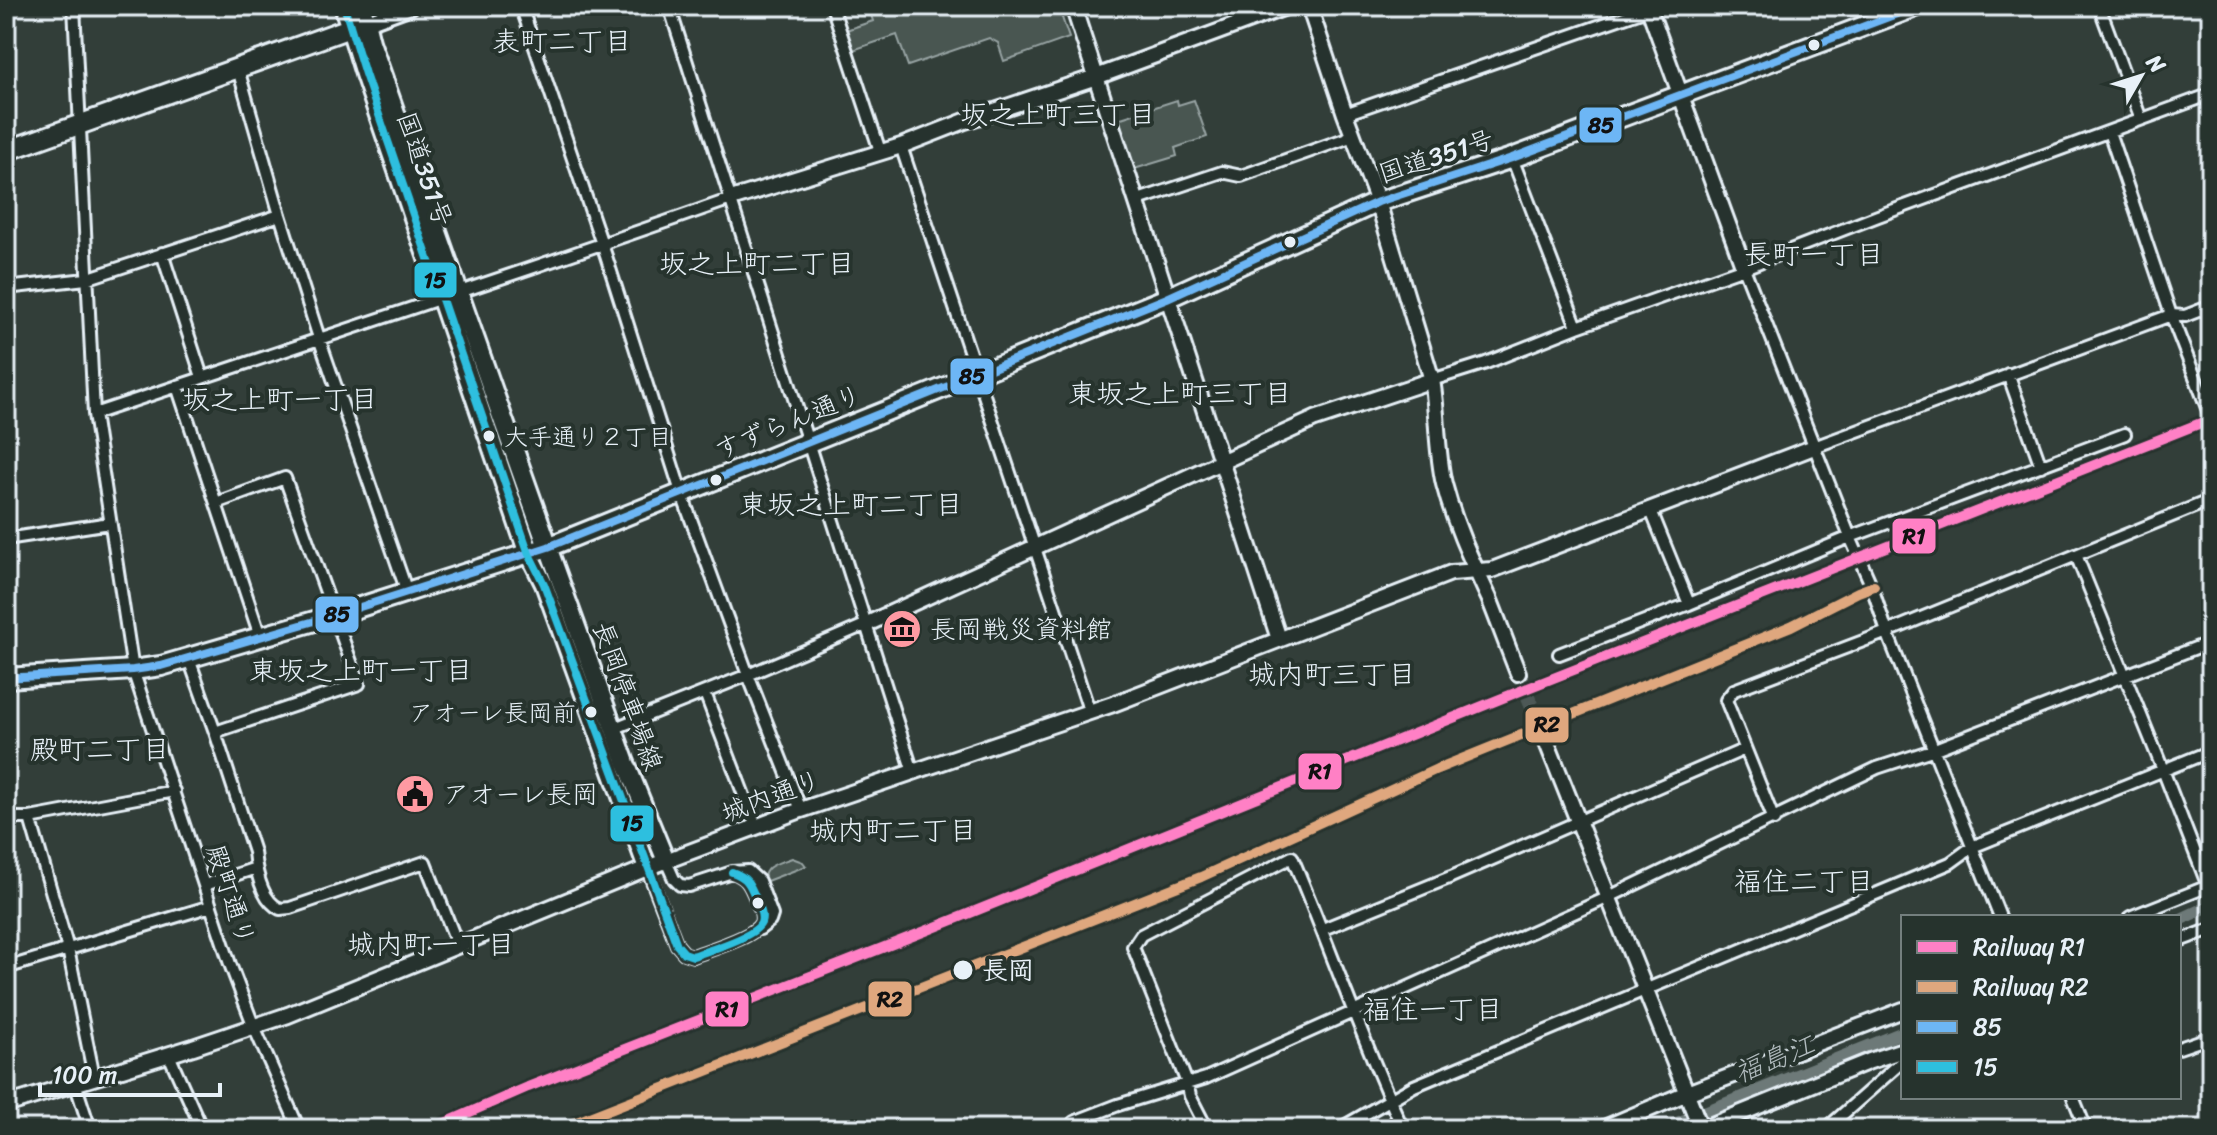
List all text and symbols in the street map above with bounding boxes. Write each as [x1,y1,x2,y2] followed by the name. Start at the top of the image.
[492,17,632,66] district label: 表町二丁目
[2101,36,2181,116] north arrow
[1806,37,1822,53] unlabelled marker
[2136,45,2177,83] text: N
[960,90,1156,139] district label: 坂之上町三丁目
[384,105,466,233] street label: 国道351号
[1578,106,1623,144] line badge: 85
[1587,106,1615,145] text: 85
[1372,116,1500,196] street label: 国道351号
[1744,230,1884,279] district label: 長町一丁目
[1282,234,1298,250] unlabelled marker
[659,239,855,288] district label: 坂之上町二丁目
[413,261,458,299] line badge: 15
[424,261,447,300] text: 15
[949,357,995,396] line badge: 85
[958,357,986,396] text: 85
[1068,369,1292,418] district label: 東坂之上町三丁目
[707,371,869,473] street label: すずらん通り
[182,375,378,424] district label: 坂之上町一丁目
[504,416,672,458] place label: 大手通り２丁目
[481,428,497,444] marker: 大手通り２丁目
[708,472,724,488] unlabelled marker
[739,480,963,529] district label: 東坂之上町二丁目
[1891,517,1937,555] line badge: R1
[1902,517,1926,556] text: R1
[314,595,360,634] line badge: 85
[323,595,351,634] text: 85
[930,606,1112,652] place label: 長岡戦災資料館
[881,608,923,650] museum icon: 長岡戦災資料館
[580,615,676,777] street label: 長岡停車場線
[249,646,473,695] district label: 東坂之上町一丁目
[1248,650,1416,699] district label: 城内町三丁目
[409,692,576,734] place label: アオーレ長岡前
[583,704,599,720] marker: アオーレ長岡前
[1533,705,1560,744] text: R2
[1524,706,1570,744] line badge: R2
[30,725,170,774] district label: 殿町二丁目
[1297,752,1343,791] line badge: R1
[1308,752,1332,791] text: R1
[714,757,828,835] street label: 城内通り
[443,771,598,817] place label: アオーレ長岡
[394,773,436,815] public building icon: アオーレ長岡
[609,804,655,843] line badge: 15
[621,804,644,843] text: 15
[809,806,977,855] district label: 城内町二丁目
[193,838,269,952] street label: 殿町通り
[1734,857,1874,906] district label: 福住二丁目
[750,895,766,911] unlabelled marker
[1901,915,2181,1099] legend
[347,920,515,969] district label: 城内町一丁目
[1973,926,2085,968] text: Railway R1
[982,947,1034,993] place label: 長岡
[951,958,975,982] marker: 長岡
[1973,966,2089,1008] text: Railway R2
[867,980,913,1018] line badge: R2
[876,980,903,1019] text: R2
[1363,985,1503,1034] district label: 福住一丁目
[704,990,750,1028] line badge: R1
[715,990,739,1029] text: R1
[1973,1006,2002,1048] text: 85
[1726,1020,1823,1097] water label: 福島江
[1973,1046,1998,1088] text: 15
[40,1047,220,1097] scale bar
[52,1054,117,1096] text: 100 m

